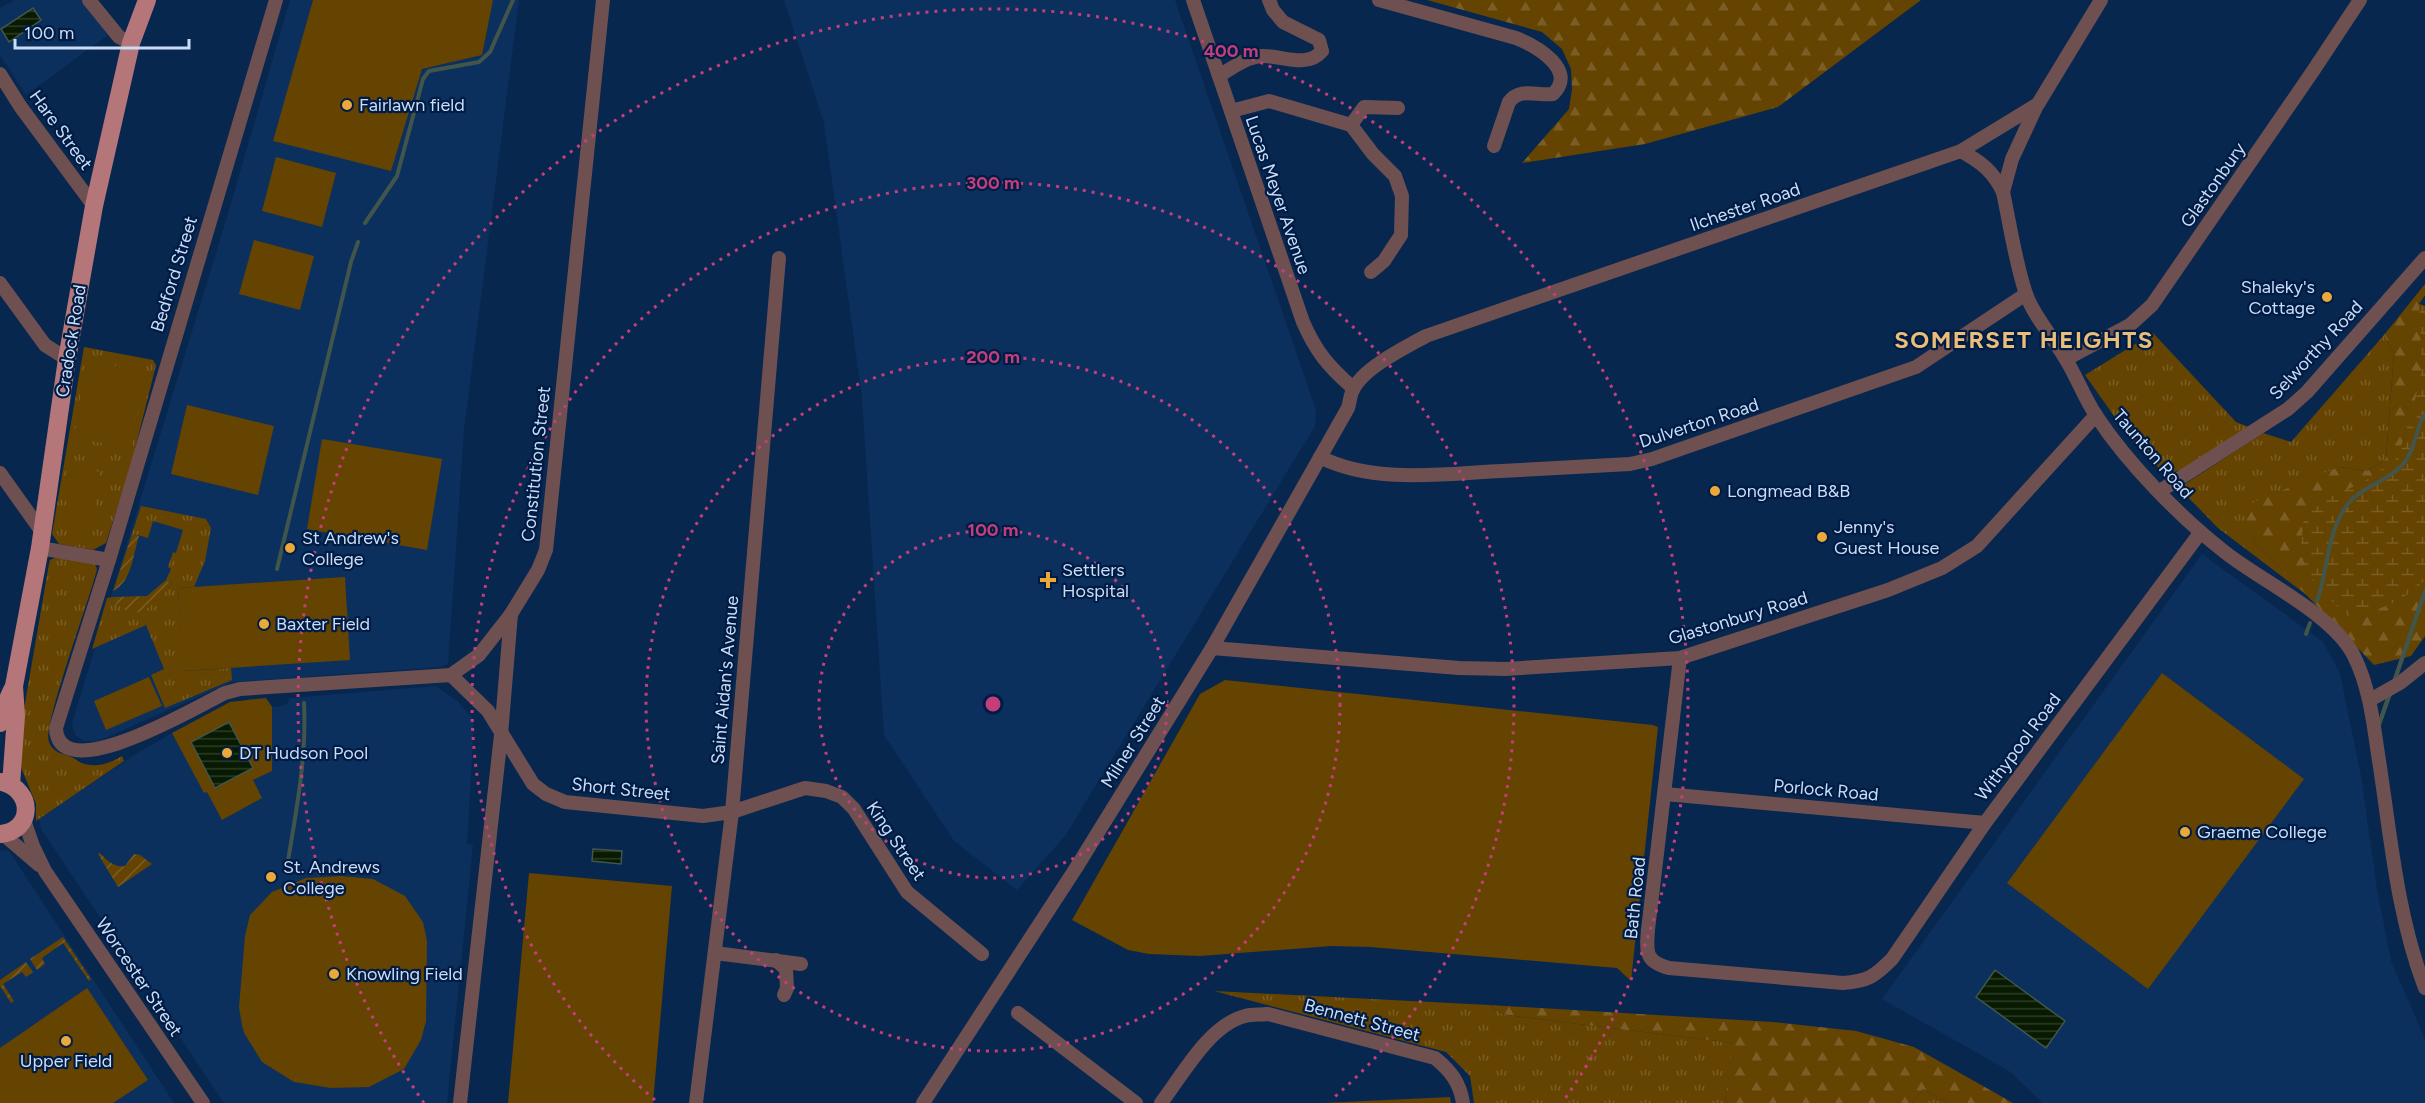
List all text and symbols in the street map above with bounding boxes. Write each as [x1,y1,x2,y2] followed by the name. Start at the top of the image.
[15,12,189,50] scale bar
[24,22,74,44] text: 100 m
[1204,40,1258,62] text: 400 m
[25,86,97,174] street label: Hare Street
[359,94,465,116] place label: Fairlawn field
[340,98,354,112] marker: Fairlawn field
[1241,113,1316,277] street label: Lucas Meyer Avenue
[2176,138,2251,232] street label: Glastonbury
[966,172,1020,194] text: 300 m
[1687,178,1803,236] street label: Ilchester Road
[146,213,202,335] street label: Bedford Street
[2241,276,2315,319] place label: Shaleky's Cottage
[51,283,91,399] street label: Cradock Road
[2320,290,2334,304] marker: Shaleky's Cottage
[2265,296,2367,404] street label: Selworthy Road
[1894,325,2154,354] district label: SOMERSET HEIGHTS
[966,346,1020,368] text: 200 m
[517,385,555,543] street label: Constitution Street
[1636,393,1762,453] street label: Dulverton Road
[2108,405,2198,503] street label: Taunton Road
[1727,480,1850,502] place label: Longmead B&B
[1708,484,1722,498] marker: Longmead B&B
[1834,516,1940,559] place label: Jenny's Guest House
[968,519,1018,541] text: 100 m
[302,527,399,570] place label: St Andrew's College
[1815,530,1829,544] marker: Jenny's Guest House
[283,541,297,555] marker: St Andrew's College
[1062,559,1129,602] place label: Settlers Hospital
[1039,571,1057,589] marker: Settlers Hospital
[1666,586,1810,650] street label: Glastonbury Road
[707,595,743,765] street label: Saint Aidan's Avenue
[276,613,370,635] place label: Baxter Field
[257,617,271,631] marker: Baxter Field
[1970,689,2066,805] street label: Withypool Road
[1096,692,1170,792] street label: Milner Street
[983,694,1003,714] centre of rings
[239,742,368,764] place label: DT Hudson Pool
[220,746,234,760] marker: DT Hudson Pool
[570,773,672,805] street label: Short Street
[1772,774,1880,806] street label: Porlock Road
[862,797,931,885] street label: King Street
[2197,821,2327,843] place label: Graeme College
[2178,825,2192,839] marker: Graeme College
[283,856,380,899] place label: St. Andrews College
[1620,856,1650,940] street label: Bath Road
[264,870,278,884] marker: St. Andrews College
[91,913,187,1041] street label: Worcester Street
[346,963,463,985] place label: Knowling Field
[327,967,341,981] marker: Knowling Field
[1302,994,1423,1046] street label: Bennett Street
[59,1034,73,1048] marker: Upper Field
[20,1050,112,1072] place label: Upper Field

